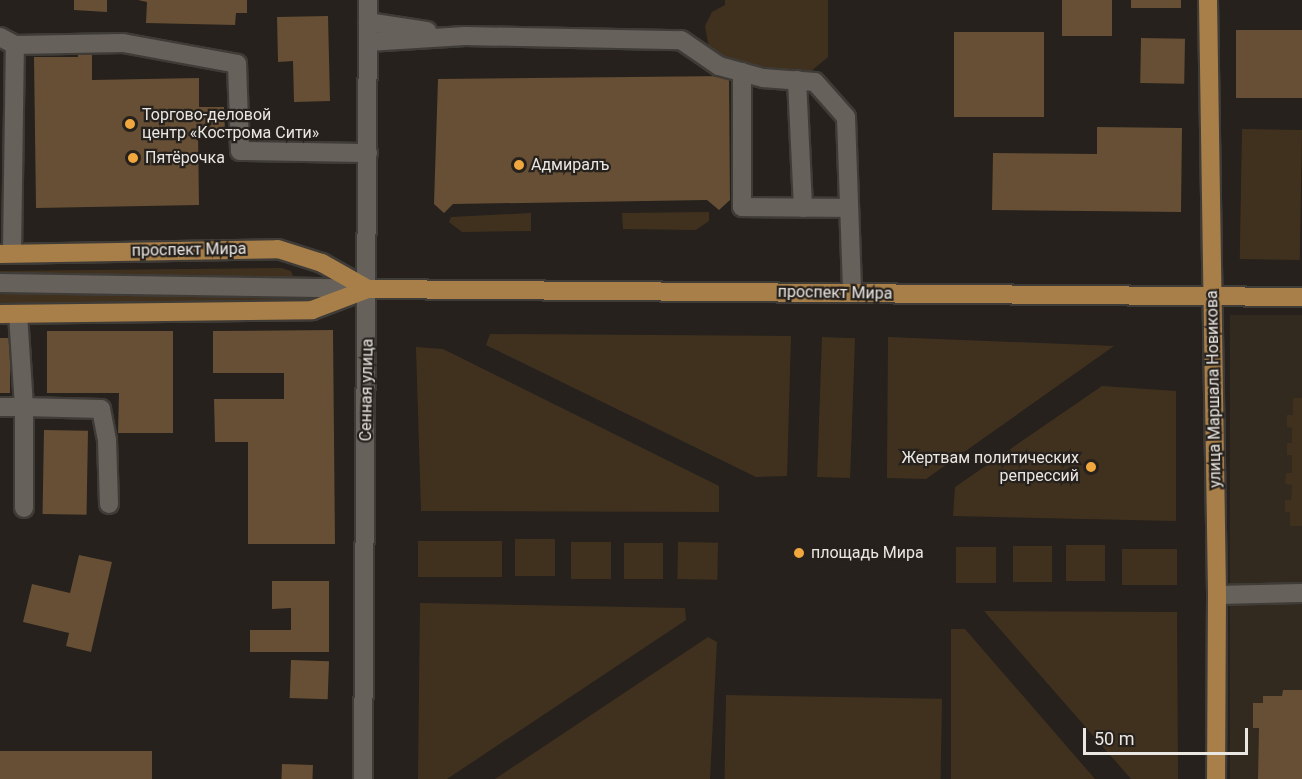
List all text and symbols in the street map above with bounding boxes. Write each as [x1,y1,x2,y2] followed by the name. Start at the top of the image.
[142,105,319,143] place label: Торгово-деловой центр «Кострома Сити»
[123,117,137,131] marker: Торгово-деловой центр «Кострома Сити»
[145,148,225,168] place label: Пятёрочка
[126,151,140,165] marker: Пятёрочка
[531,155,609,175] place label: Адмиралъ
[512,158,526,172] marker: Адмиралъ
[132,239,246,261] street label: проспект Мира
[778,282,892,304] street label: проспект Мира
[1203,290,1225,488] street label: улица Маршала Новикова
[357,338,377,442] street label: Сенная улица
[901,448,1079,486] place label: Жертвам политических репрессий
[1084,460,1098,474] marker: Жертвам политических репрессий
[811,543,924,563] place label: площадь Мира
[792,546,806,560] marker: площадь Мира
[1086,716,1251,754] scale bar
[1094,728,1134,749] text: 50 m

